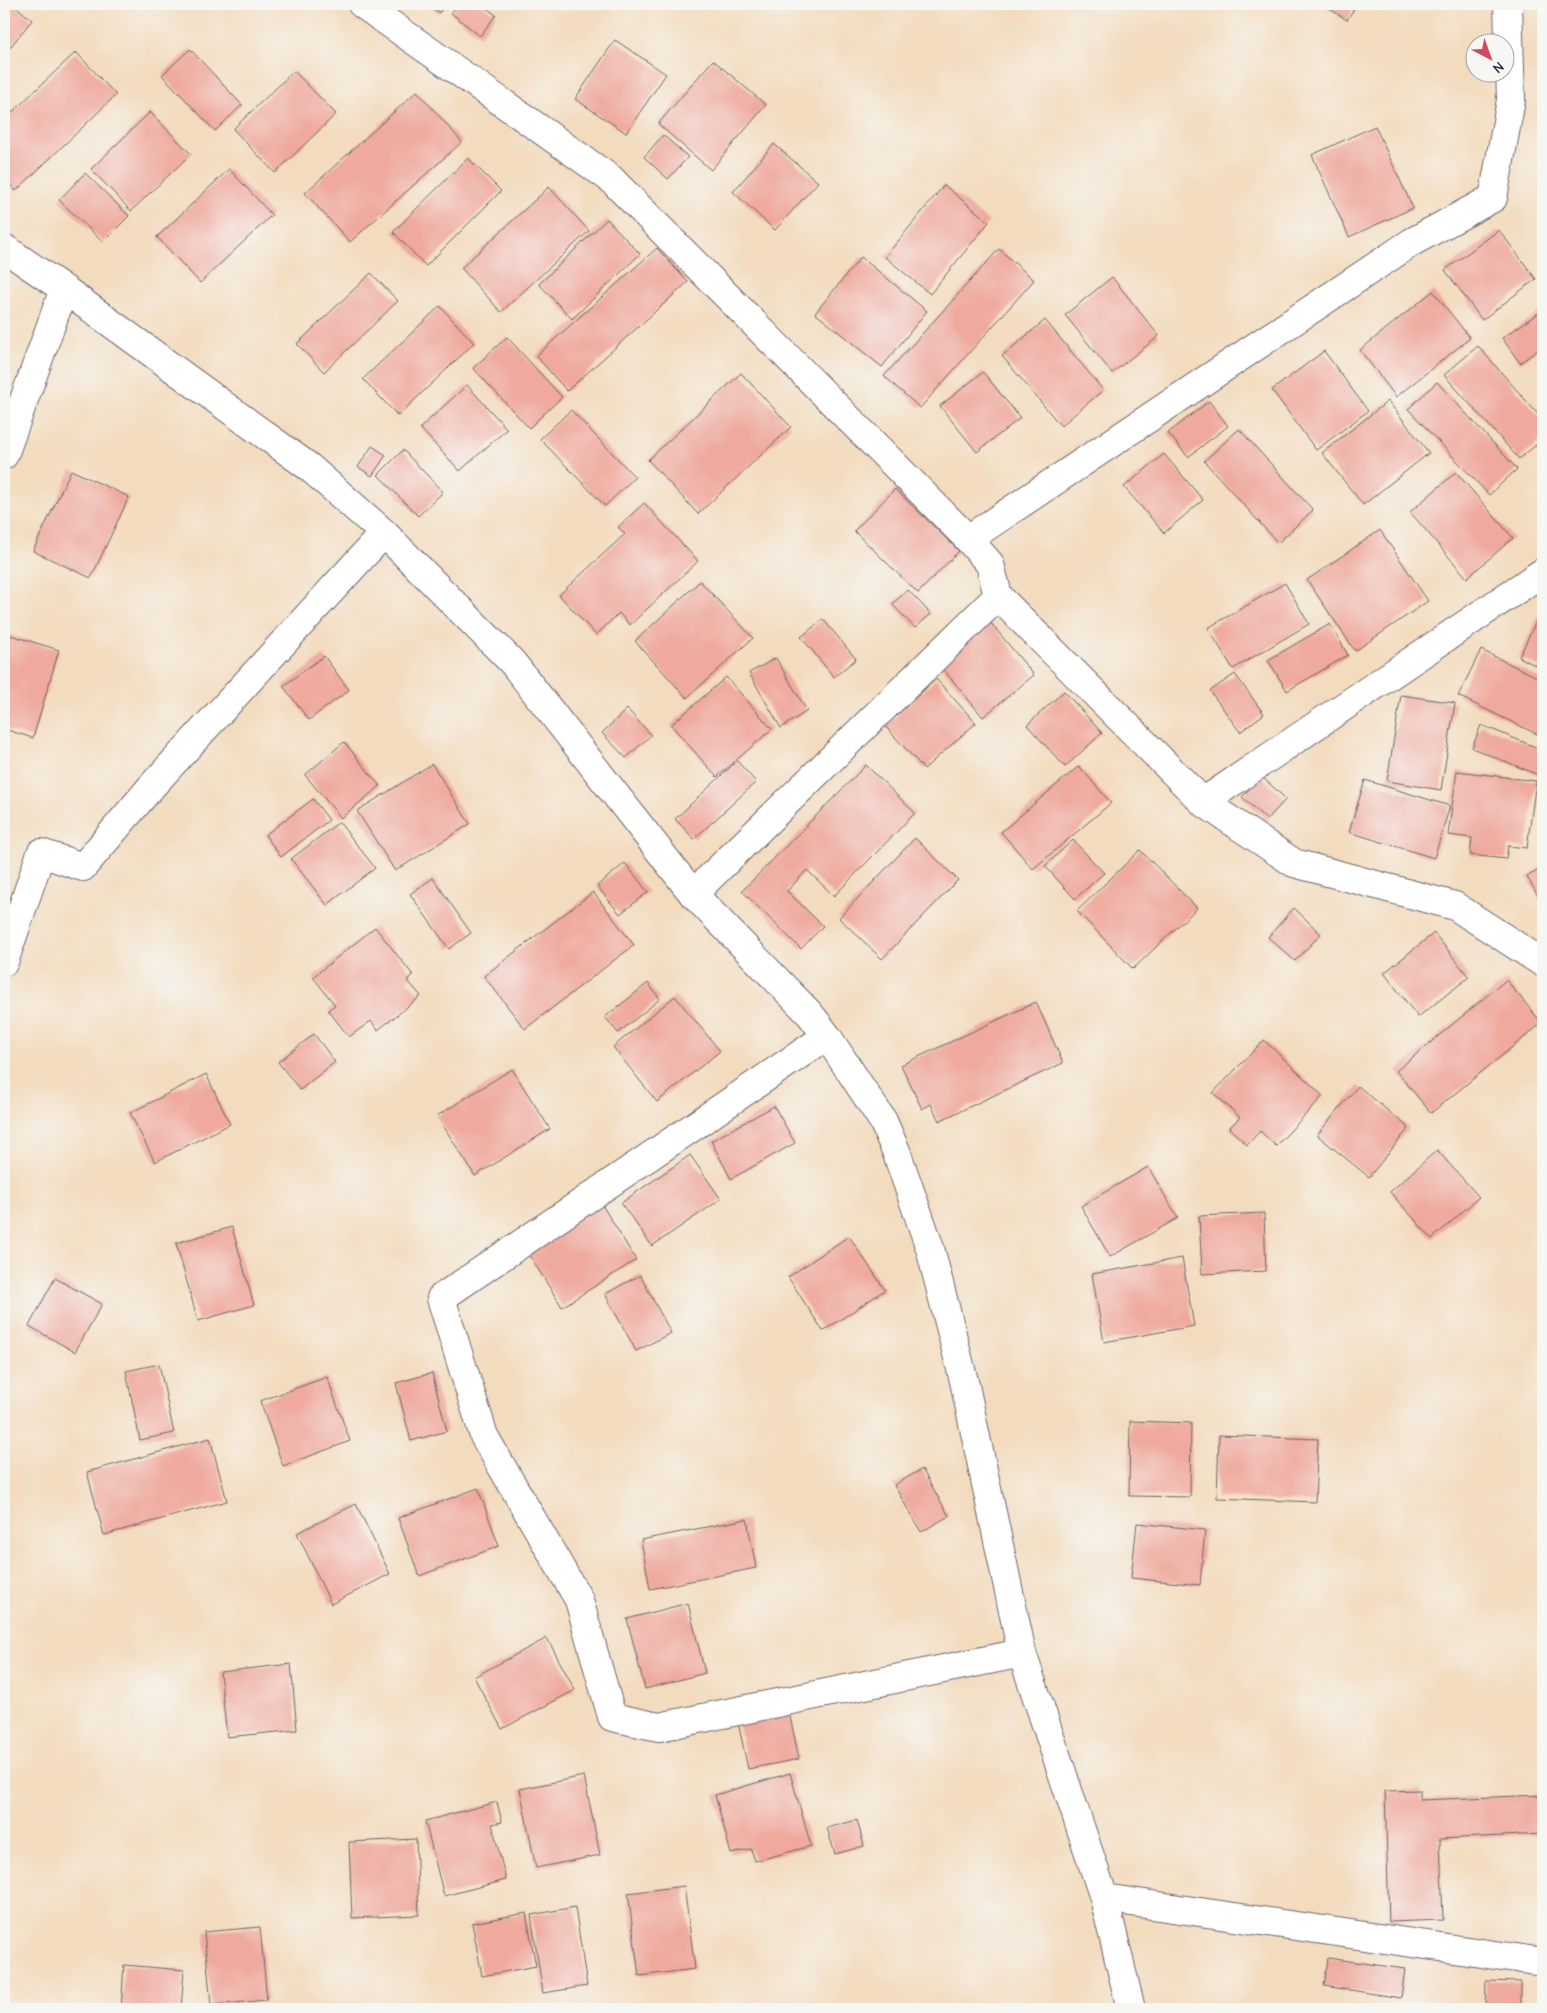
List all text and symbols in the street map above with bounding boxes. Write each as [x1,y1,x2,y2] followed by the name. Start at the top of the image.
[1464,32,1514,82] north arrow
[1489,58,1507,77] text: N

